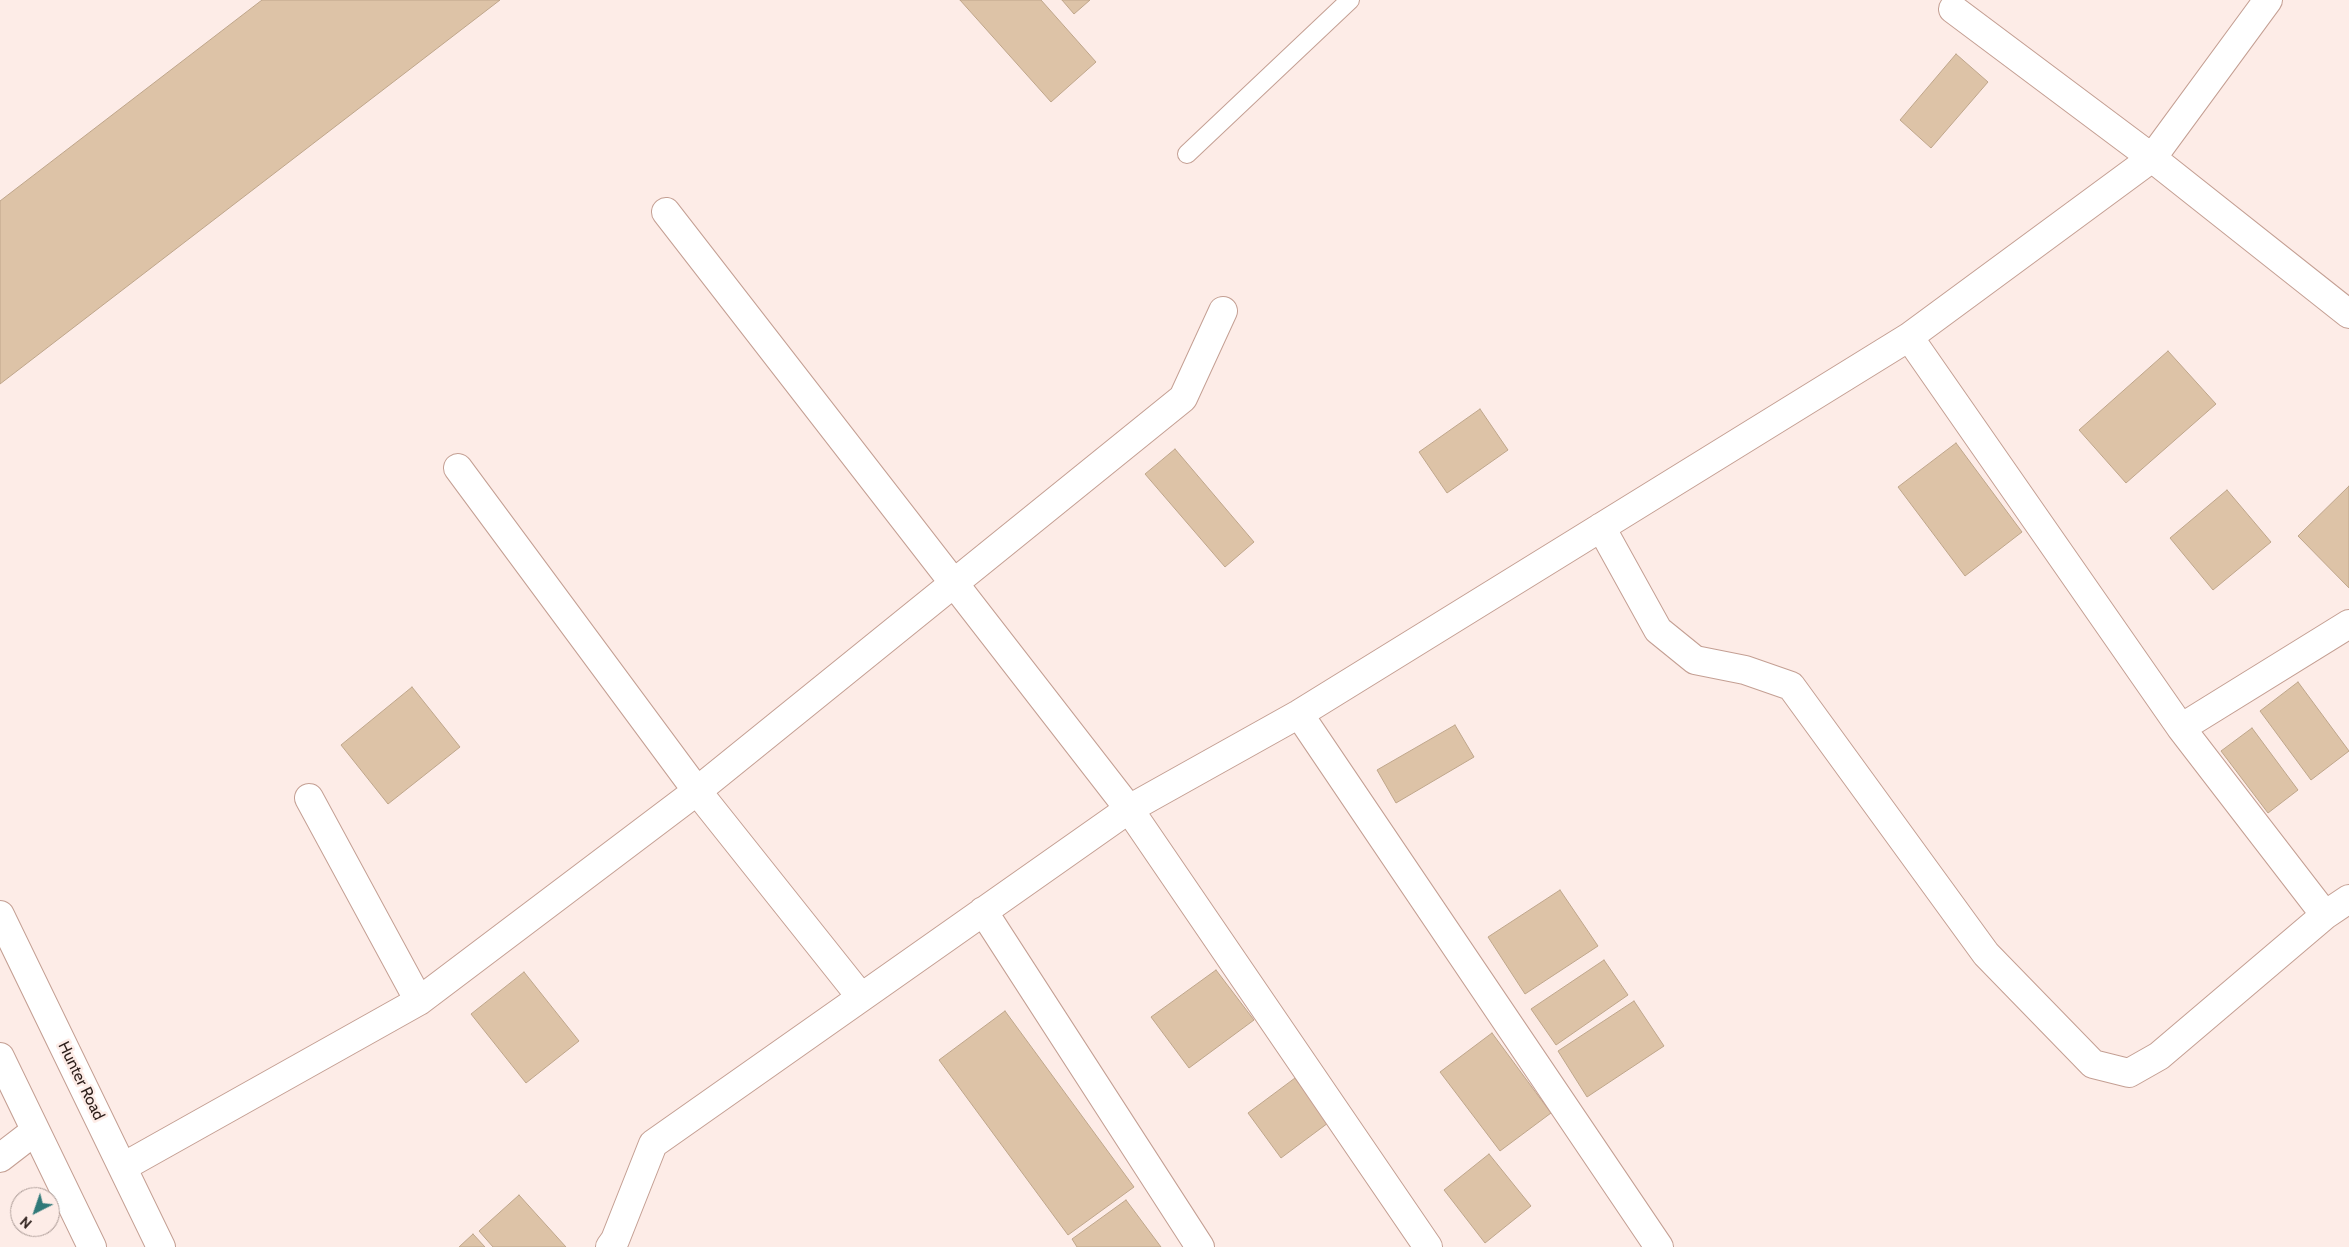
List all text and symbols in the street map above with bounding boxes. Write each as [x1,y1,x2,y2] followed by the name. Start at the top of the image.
[54,1039,108,1123] street label: Hunter Road
[10,1187,60,1237] north arrow
[16,1213,35,1233] text: N

